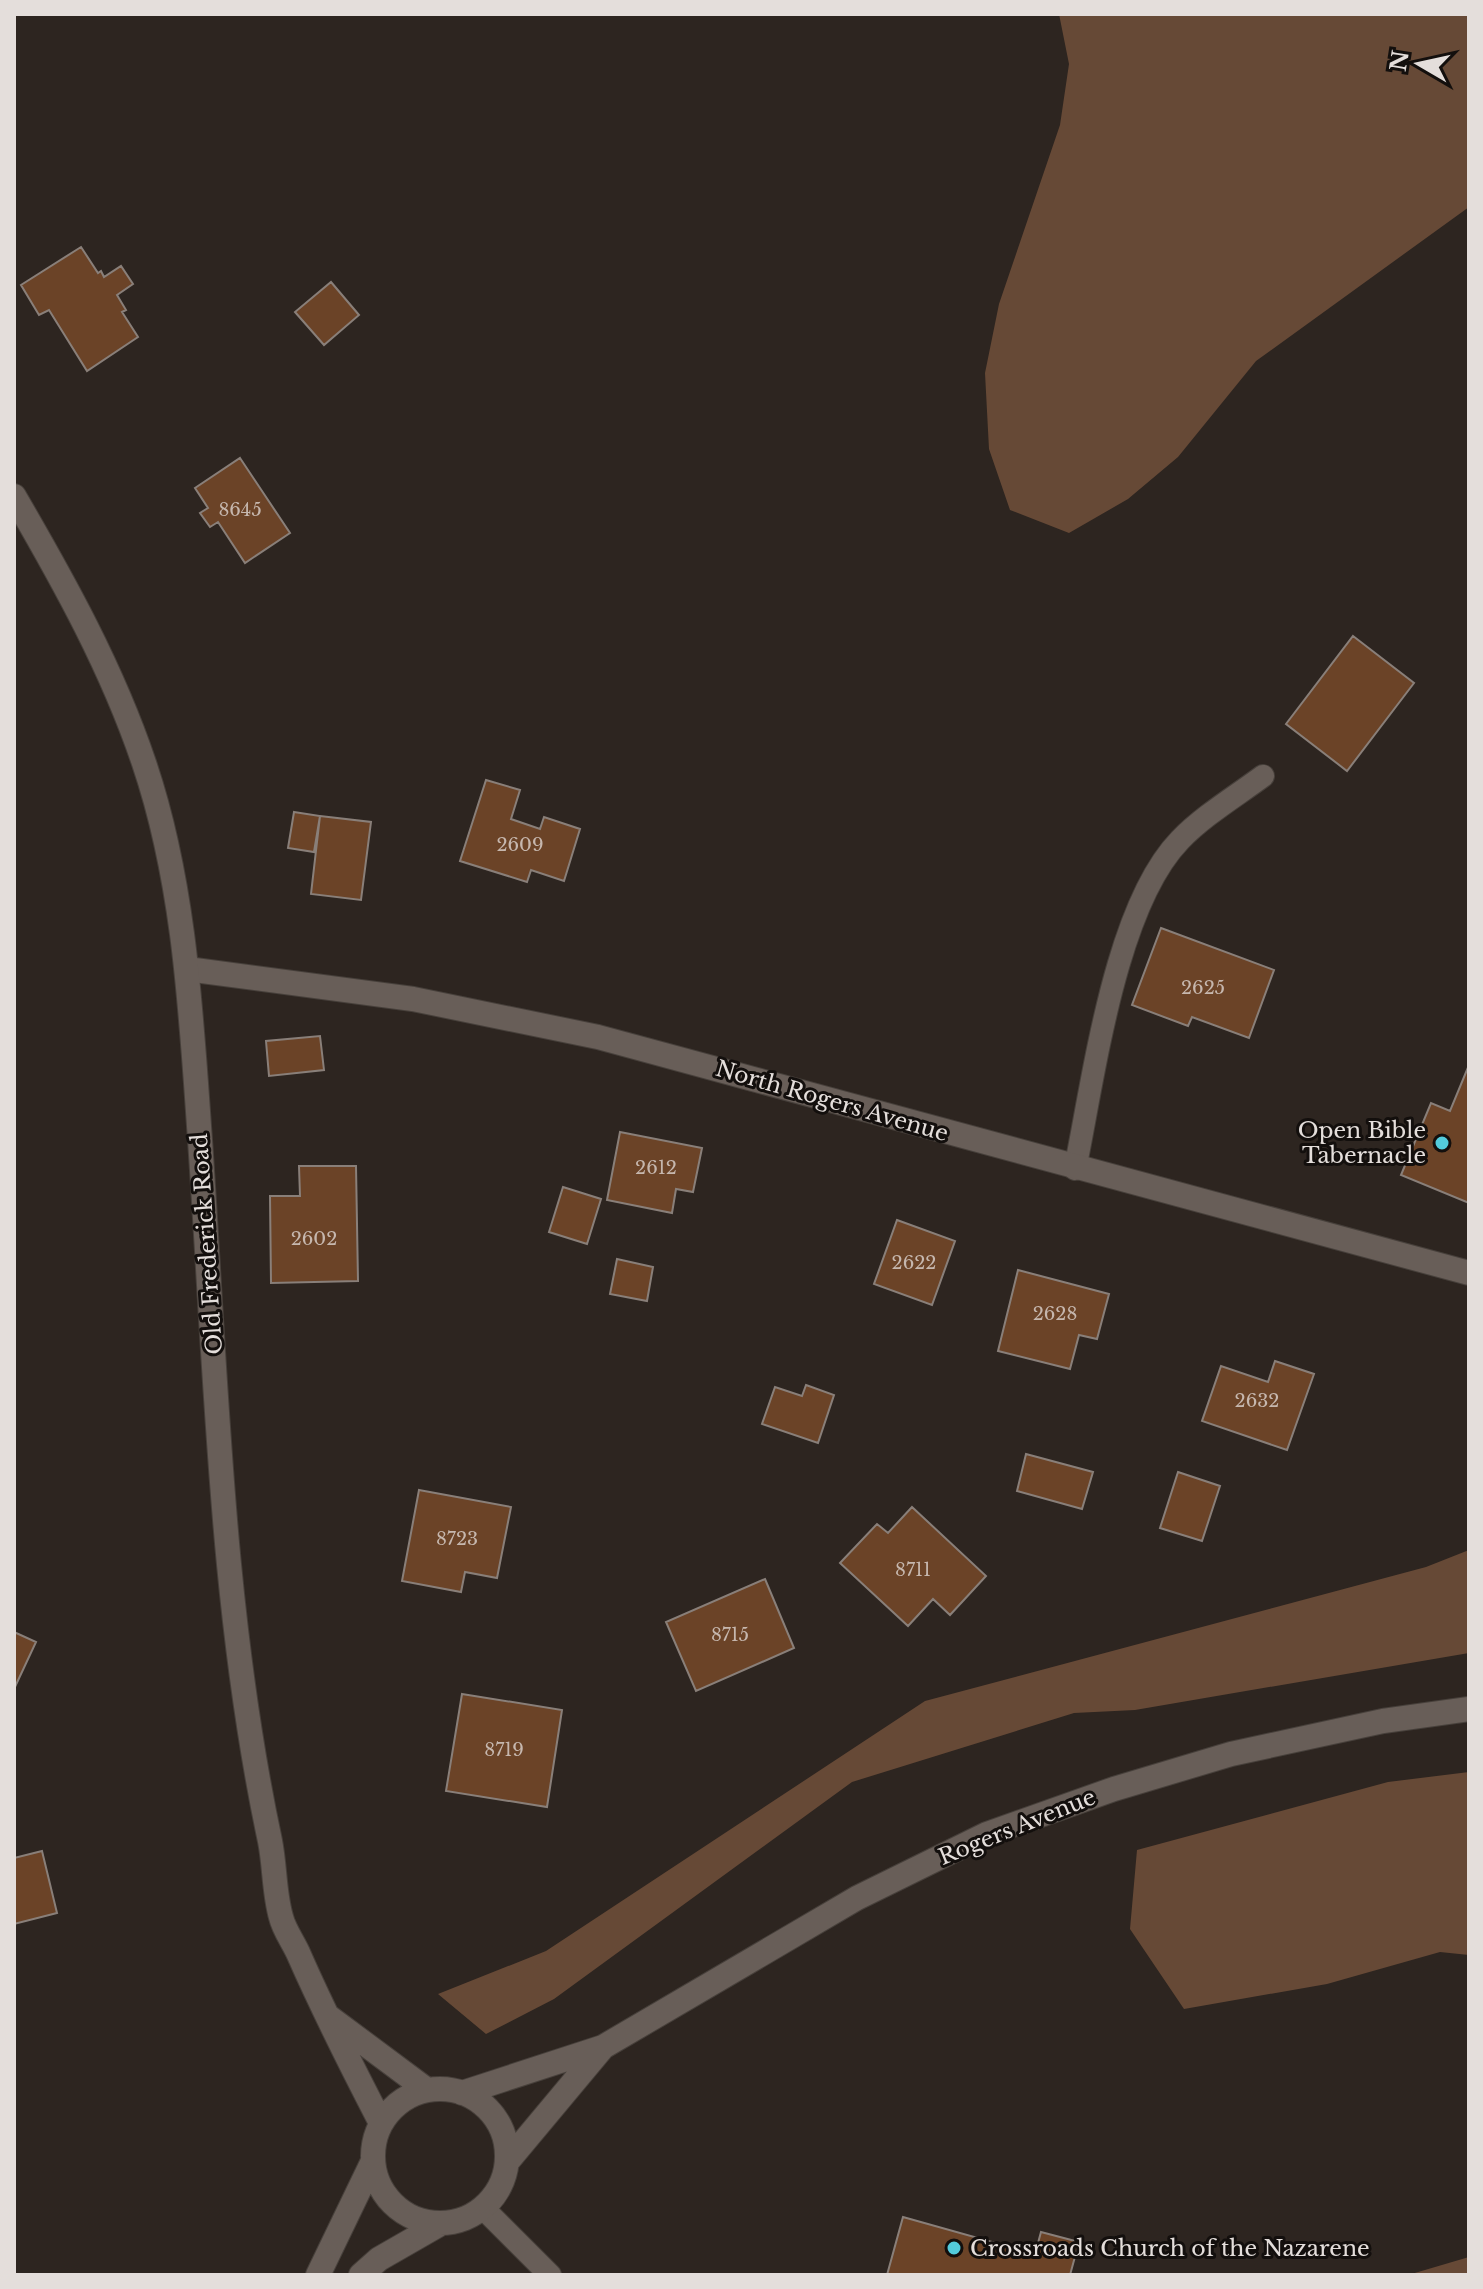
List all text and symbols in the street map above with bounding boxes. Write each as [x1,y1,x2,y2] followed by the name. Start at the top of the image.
[1379,24,1459,104] north arrow
[1385,48,1415,73] text: N
[218,499,262,521] house number: 8645
[496,834,544,856] house number: 2609
[1181,977,1225,999] house number: 2625
[713,1055,951,1147] street label: North Rogers Avenue
[1298,1117,1426,1169] place label: Open Bible Tabernacle
[186,1132,228,1355] street label: Old Frederick Road
[1433,1134,1451,1152] marker: Open Bible Tabernacle
[635,1157,677,1179] house number: 2612
[291,1228,337,1250] house number: 2602
[892,1252,936,1274] house number: 2622
[1033,1303,1077,1325] house number: 2628
[1235,1390,1279,1412] house number: 2632
[436,1528,478,1550] house number: 8723
[895,1559,931,1581] house number: 8711
[711,1624,749,1646] house number: 8715
[484,1739,524,1761] house number: 8719
[935,1783,1099,1871] street label: Rogers Avenue
[970,2235,1370,2262] place label: Crossroads Church of the Nazarene
[945,2239,963,2257] marker: Crossroads Church of the Nazarene

